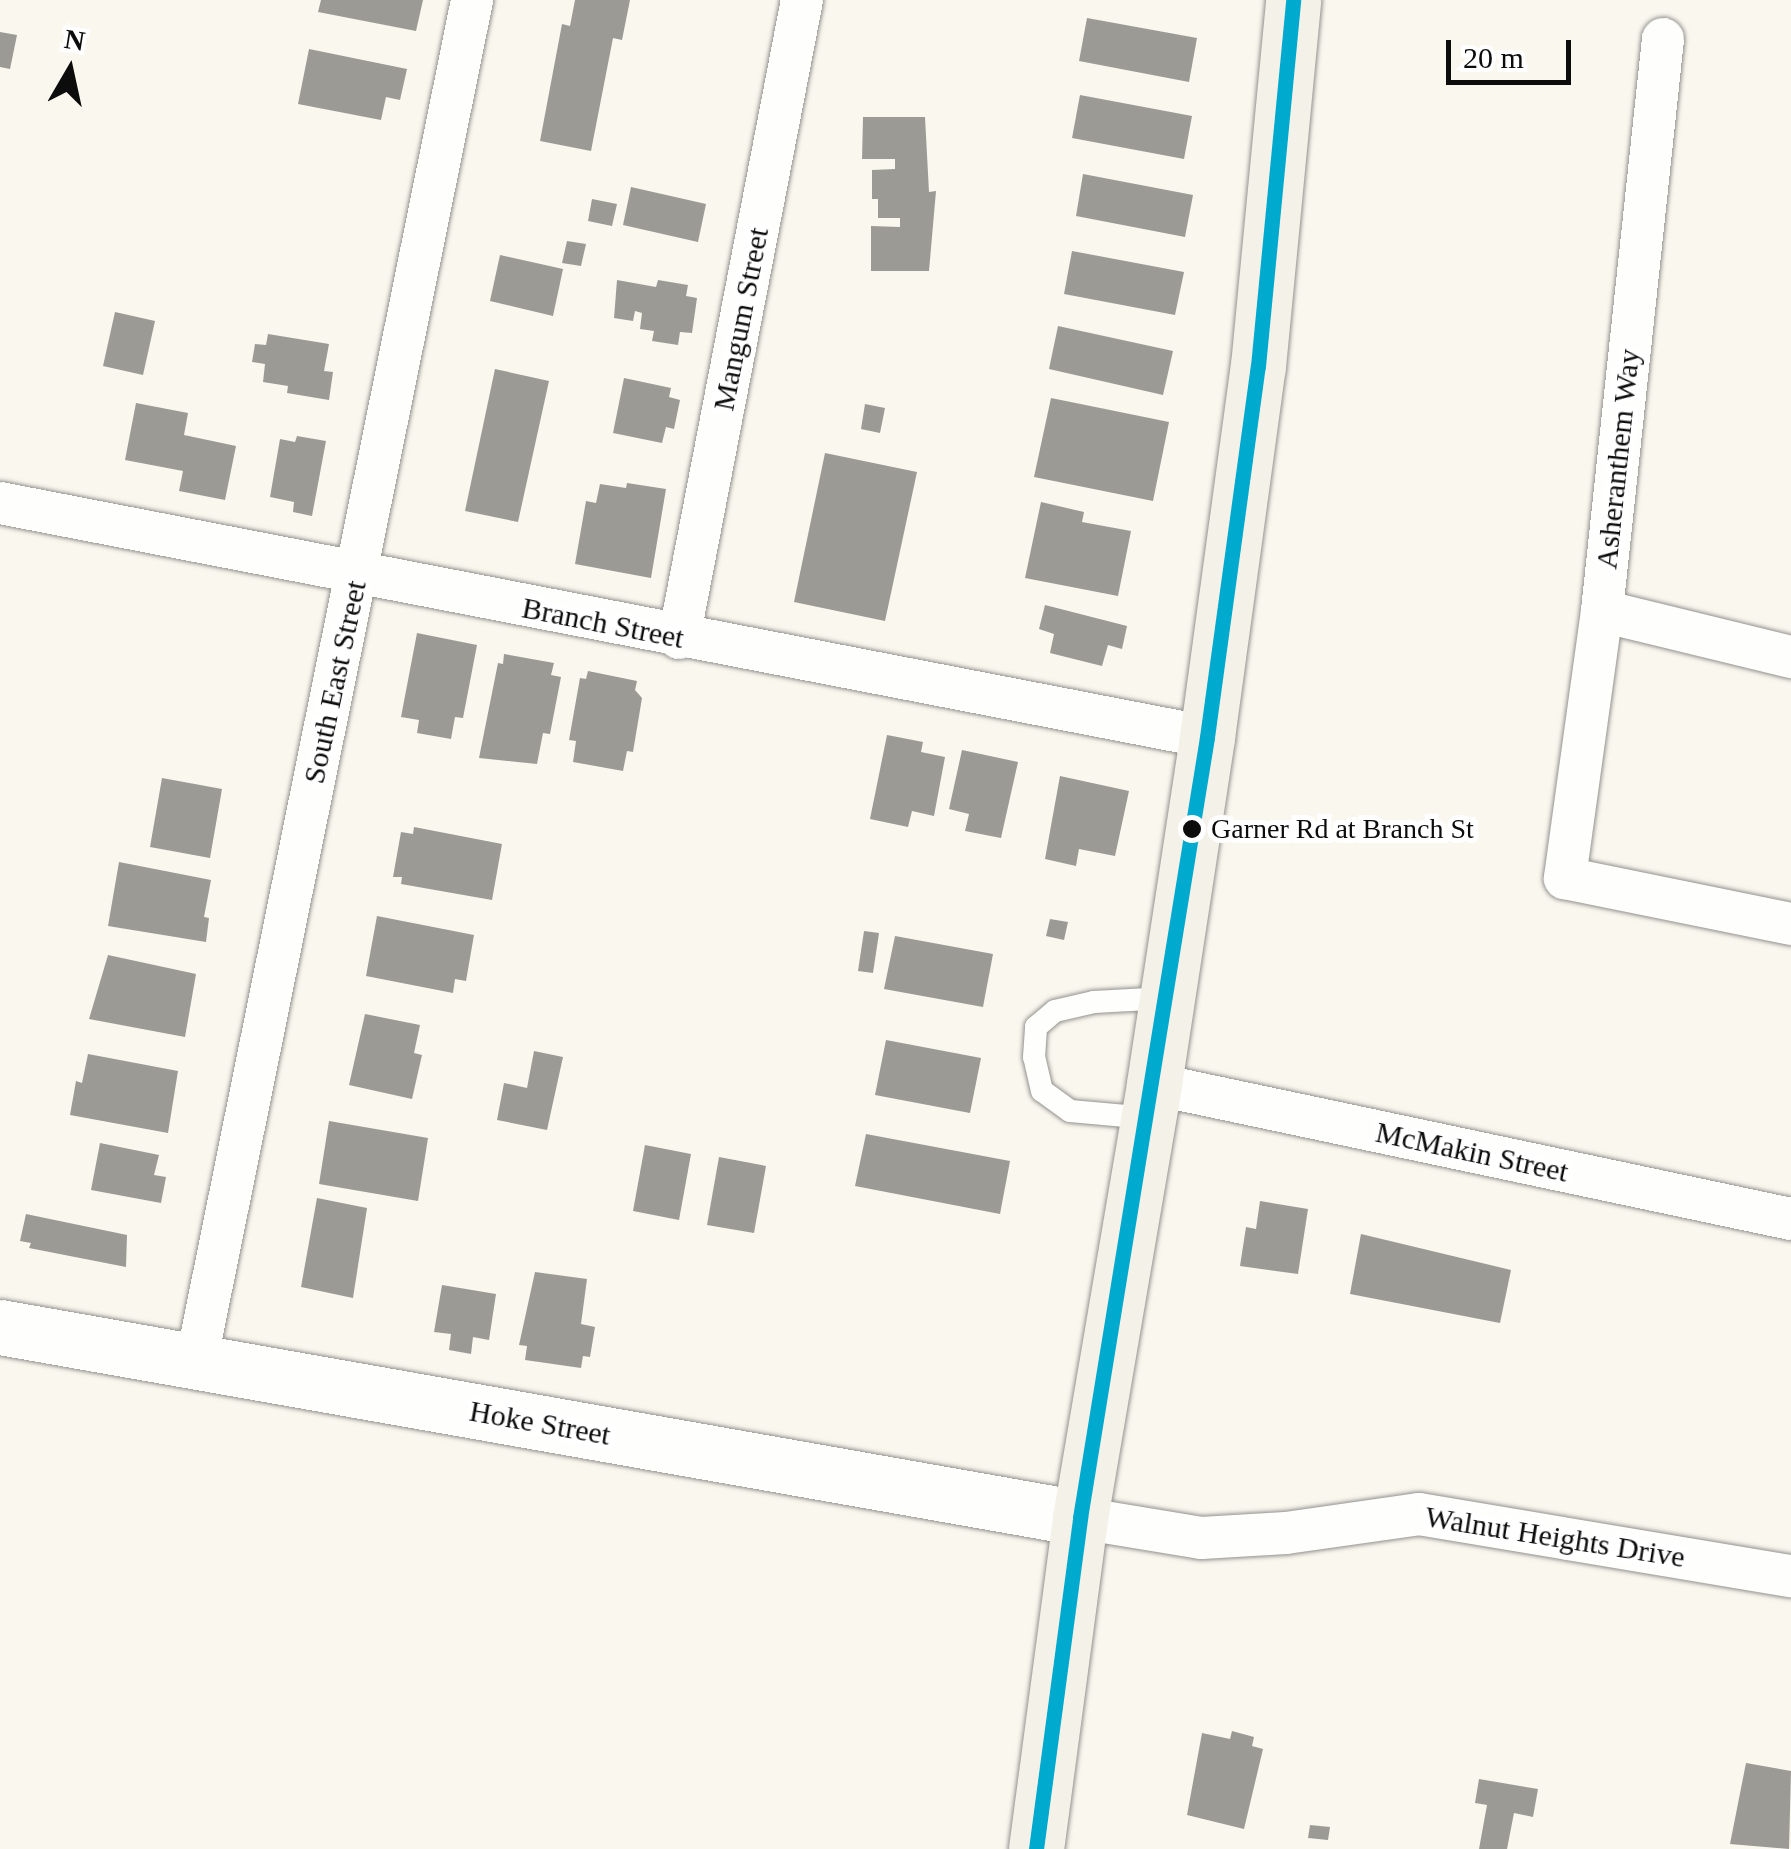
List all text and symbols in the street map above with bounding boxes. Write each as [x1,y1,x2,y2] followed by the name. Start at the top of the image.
[20,20,120,120] north arrow
[1451,20,1576,82] scale bar
[62,23,87,57] text: N
[1463,41,1524,74] text: 20 m
[706,224,776,414] street label: Mangum Street
[1589,347,1647,571] street label: Asheranthem Way
[296,577,374,787] street label: South East Street
[519,590,687,656] street label: Branch Street
[1211,812,1474,846] place label: Garner Rd at Branch St
[1182,819,1202,839] marker: Garner Rd at Branch St
[1373,1114,1571,1190] street label: McMakin Street
[467,1393,613,1453] street label: Hoke Street
[1423,1499,1687,1575] street label: Walnut Heights Drive

